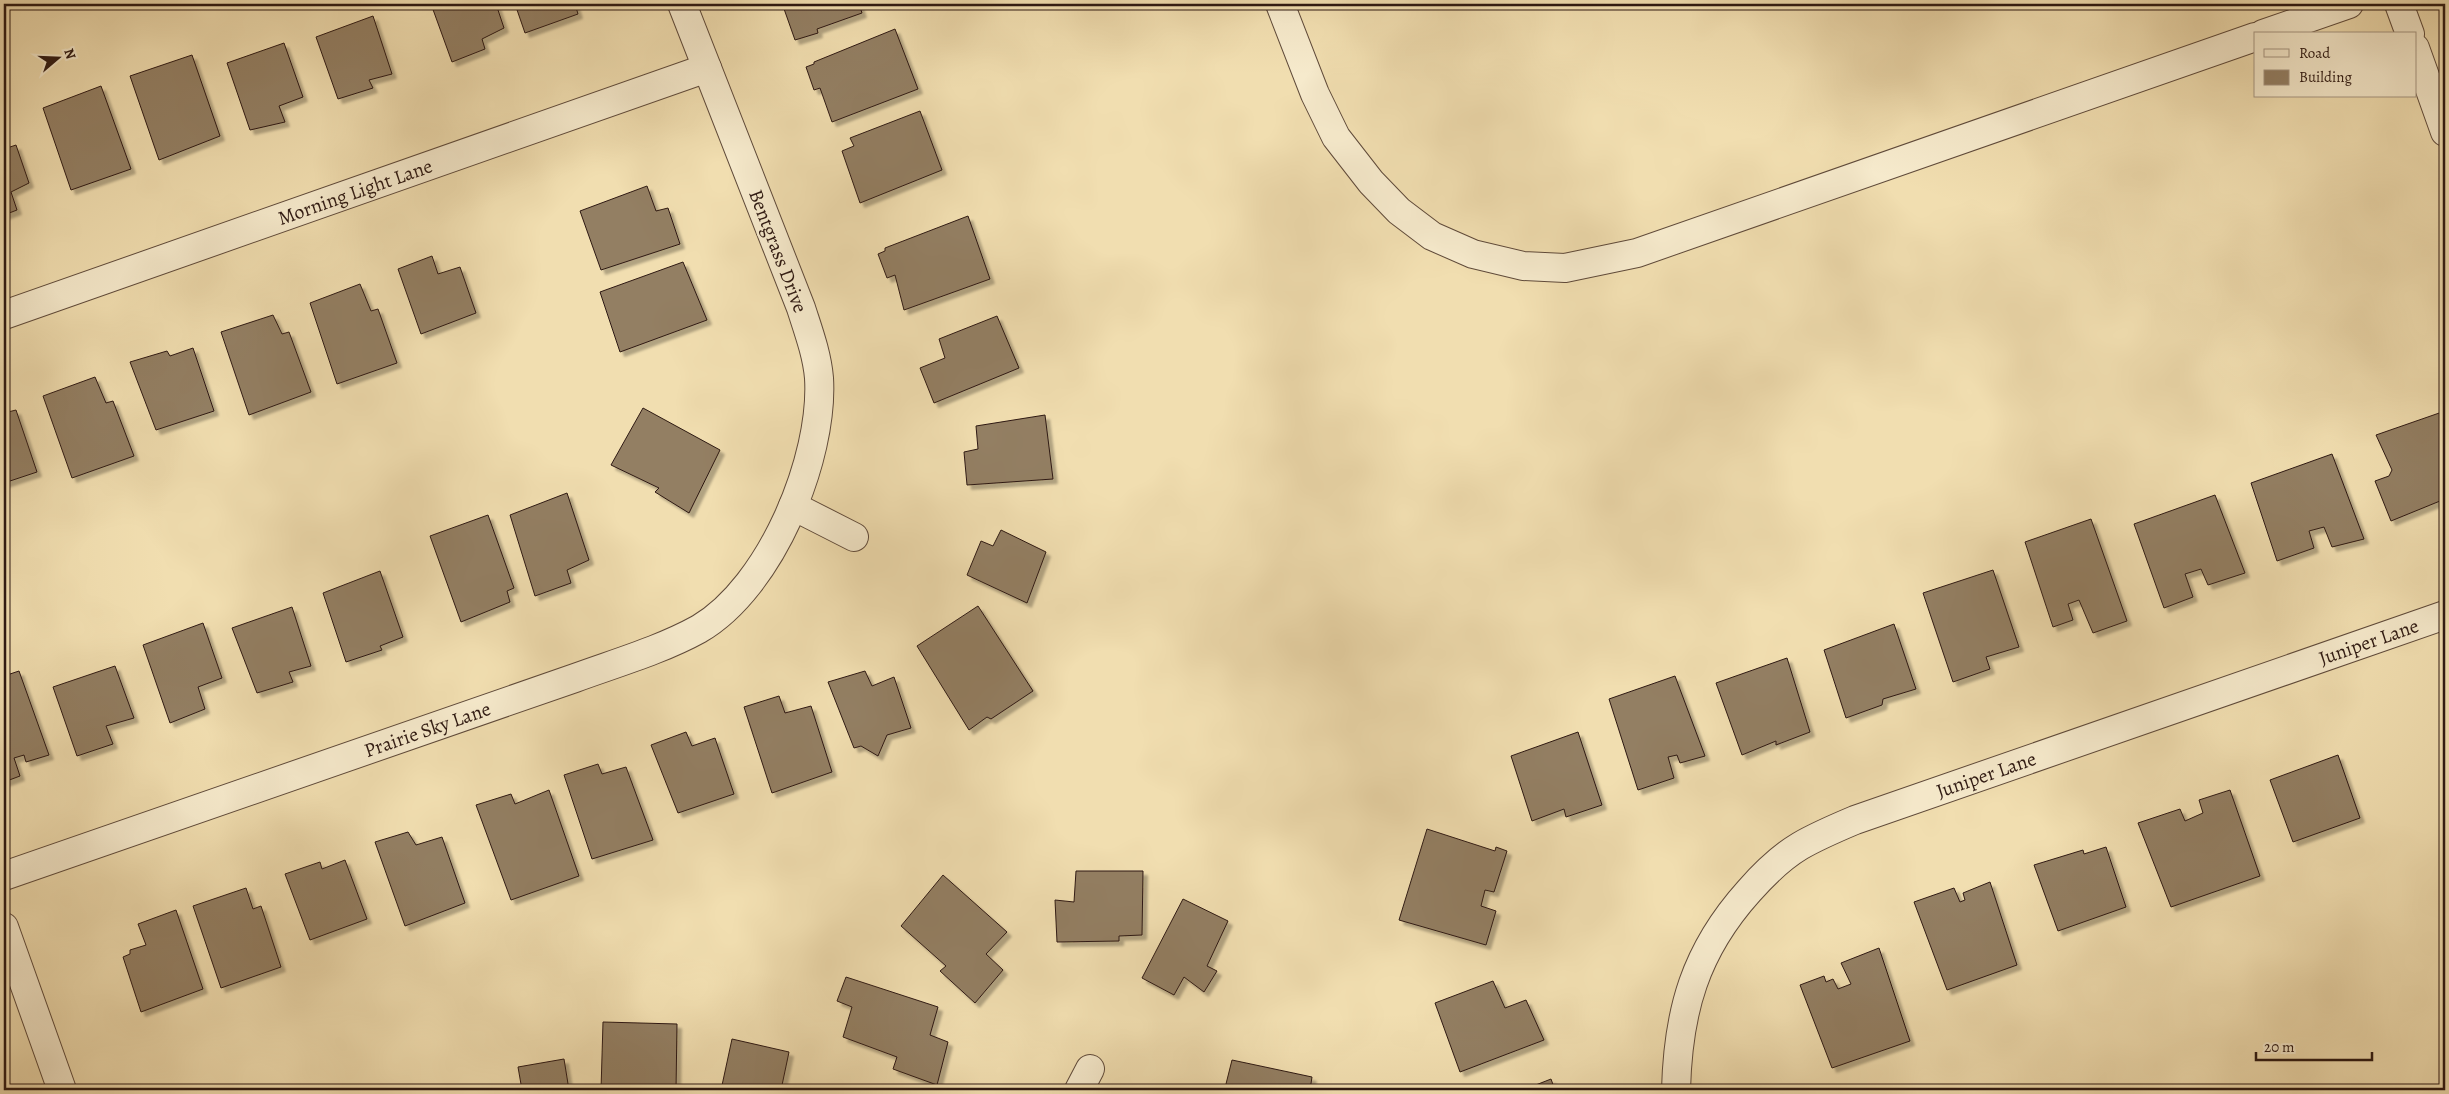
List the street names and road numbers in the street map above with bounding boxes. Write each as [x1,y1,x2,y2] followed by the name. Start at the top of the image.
[274,152,436,231] street label: Morning Light Lane
[742,185,814,317] street label: Bentgrass Drive
[2315,612,2422,671] street label: Juniper Lane
[360,695,494,764] street label: Prairie Sky Lane
[1933,745,2040,804] street label: Juniper Lane

